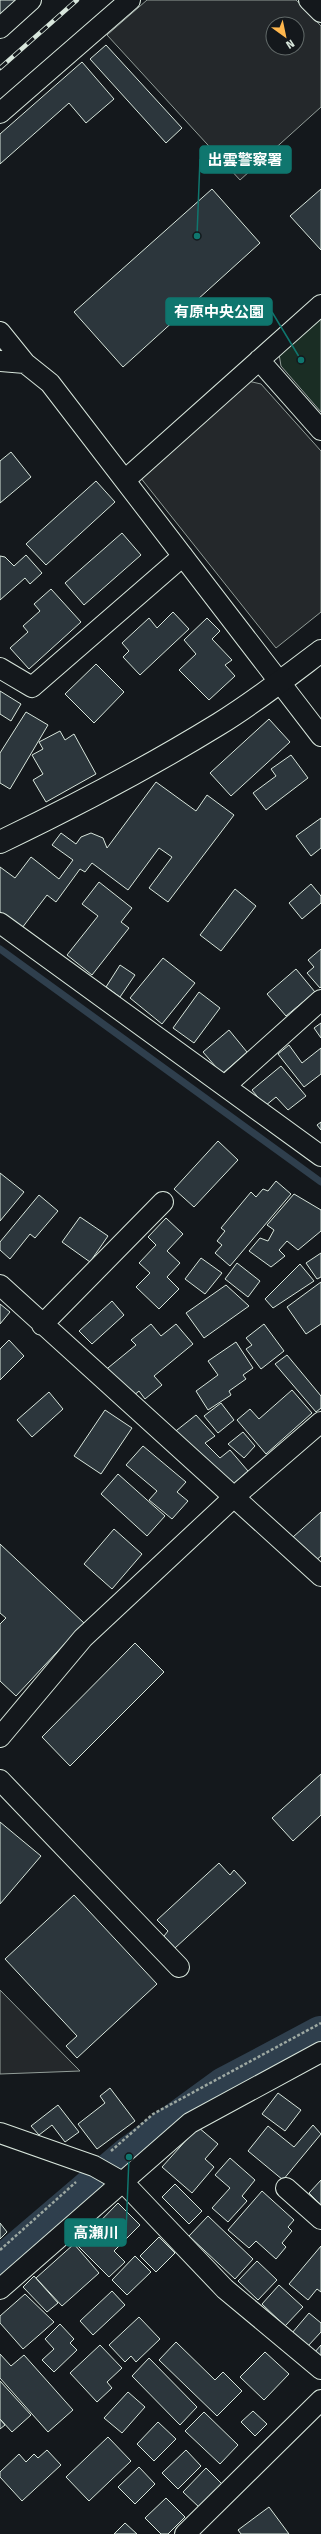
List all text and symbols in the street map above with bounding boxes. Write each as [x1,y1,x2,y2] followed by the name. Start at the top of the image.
[265,16,305,56] north arrow
[284,37,297,51] text: N
[200,146,291,173] callout: 出雲警察署
[207,151,283,169] text: 出雲警察署
[166,298,272,325] callout: 有原中央公園
[174,303,264,321] text: 有原中央公園
[65,2219,126,2246] callout: 高瀬川
[73,2224,119,2242] text: 高瀬川

